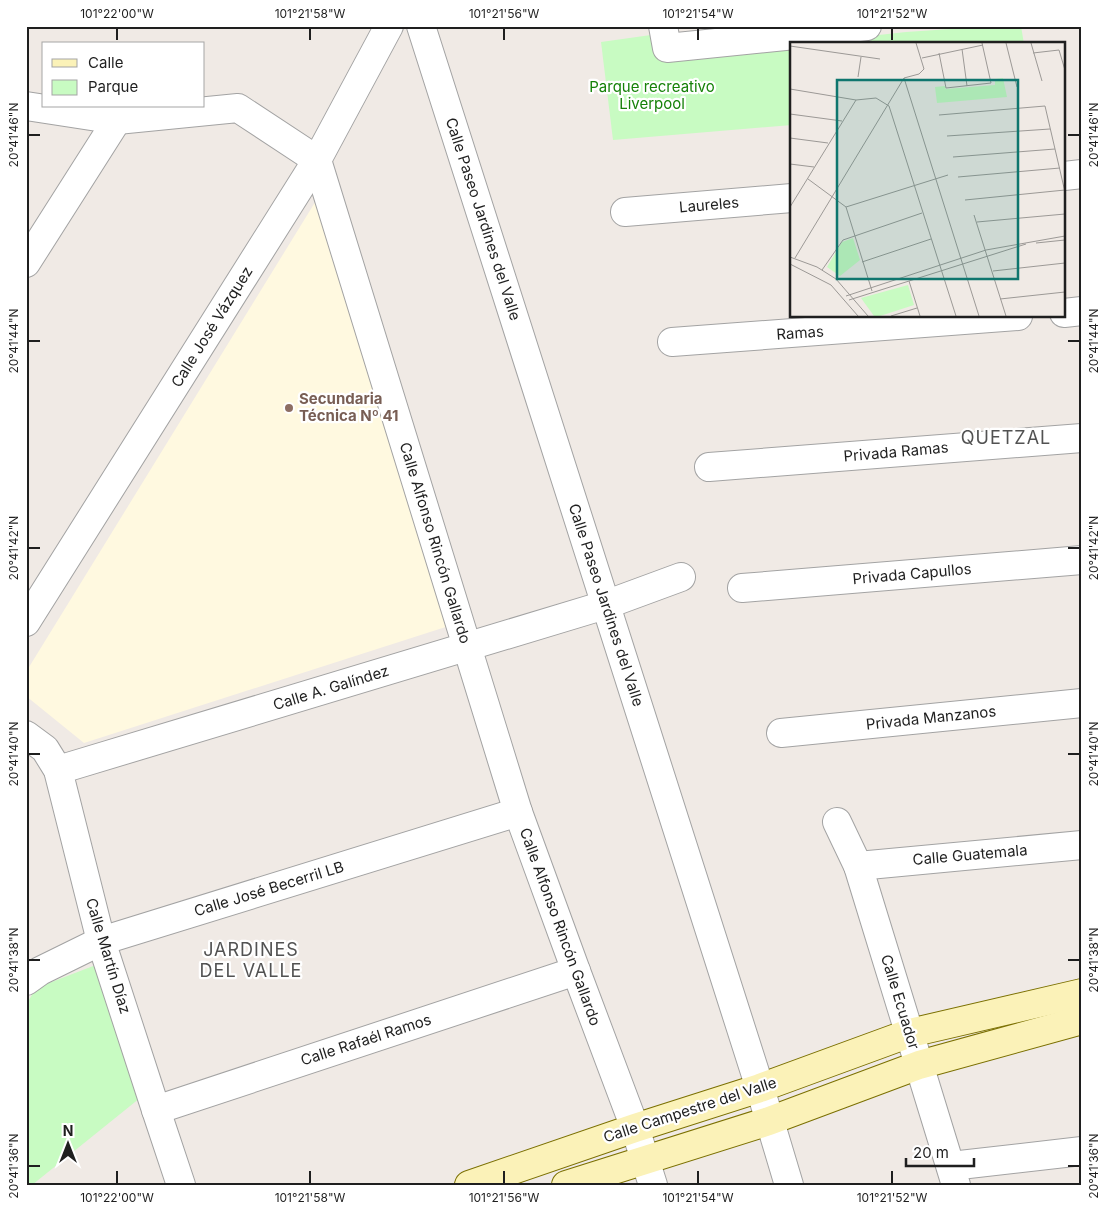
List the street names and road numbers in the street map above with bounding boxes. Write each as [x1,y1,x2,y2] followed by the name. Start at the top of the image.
[442,115,525,323] street label: Calle Paseo Jardines del Valle
[678,192,740,217] street label: Laureles
[167,263,256,391] street label: Calle José Vázquez
[776,321,824,344] street label: Ramas
[843,437,949,466] street label: Privada Ramas
[396,440,475,646] street label: Calle Alfonso Rincón Gallardo
[565,501,648,709] street label: Calle Paseo Jardines del Valle
[852,559,972,588] street label: Privada Capullos
[271,661,391,714] street label: Calle A. Galíndez
[865,701,997,734] street label: Privada Manzanos
[516,825,605,1028] street label: Calle Alfonso Rincón Gallardo
[912,840,1028,869] street label: Calle Guatemala
[192,857,346,920] street label: Calle José Becerril LB
[82,896,135,1016] street label: Calle Martín Díaz
[877,952,924,1052] street label: Calle Ecuador
[298,1009,434,1070] street label: Calle Rafaél Ramos
[601,1073,779,1147] street label: Calle Campestre del Valle

